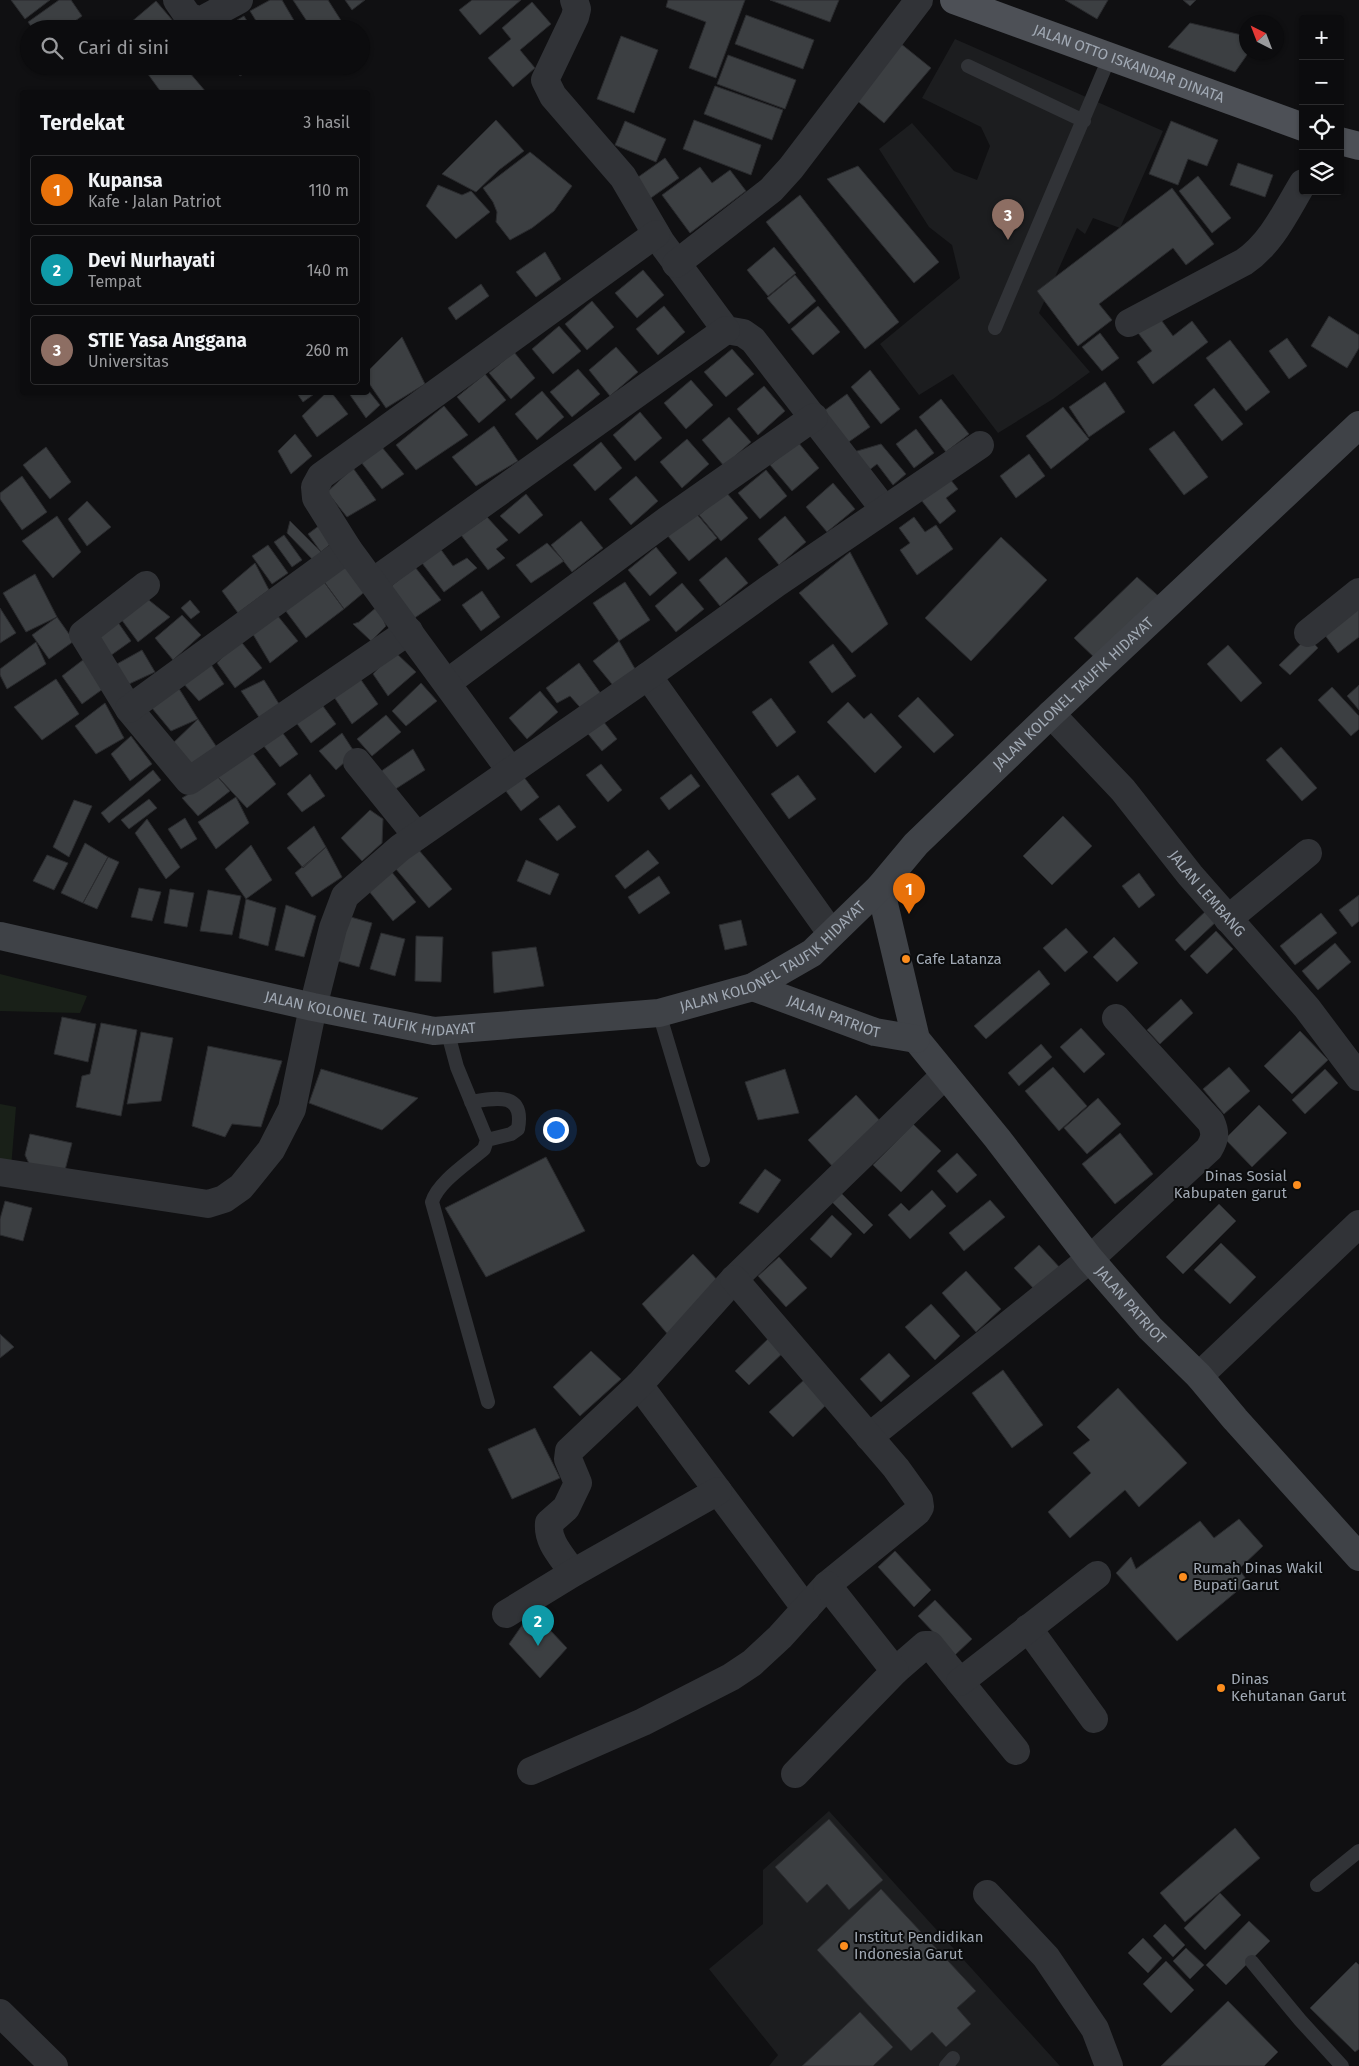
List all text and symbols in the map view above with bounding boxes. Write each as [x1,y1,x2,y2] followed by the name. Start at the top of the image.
[1239,15,1284,60] north arrow
[1299,15,1344,195] map controls
[1299,15,1344,60] button: +
[20,20,370,75] search box
[1031,21,1227,107] street label: JALAN OTTO ISKANDAR DINATA
[38,34,66,62] icon: search
[78,36,169,59] text: Cari di sini
[1299,60,1344,105] button: −
[1299,105,1344,150] button: locate
[40,110,125,136] text: Terdekat
[303,113,350,132] text: 3 hasil
[1299,150,1344,195] button: layers
[88,169,163,192] text: Kupansa
[53,181,61,200] text: 1
[308,181,349,200] text: 110 m
[88,192,221,211] text: Kafe · Jalan Patriot
[992,199,1024,240] pin: 3
[88,249,215,272] text: Devi Nurhayati
[53,261,61,280] text: 2
[307,261,349,280] text: 140 m
[88,272,142,291] text: Tempat
[88,329,247,352] text: STIE Yasa Anggana
[53,341,61,360] text: 3
[306,341,349,360] text: 260 m
[88,352,169,371] text: Universitas
[989,613,1158,774] street label: JALAN KOLONEL TAUFIK HIDAYAT
[1165,847,1249,940] street label: JALAN LEMBANG
[893,873,925,914] pin: 1
[677,897,869,1016] street label: JALAN KOLONEL TAUFIK HIDAYAT
[916,950,1002,968] place label: Cafe Latanza
[900,953,912,965] marker: Cafe Latanza
[263,987,477,1040] street label: JALAN KOLONEL TAUFIK HIDAYAT
[785,991,882,1042] street label: JALAN PATRIOT
[543,1117,569,1143] your location
[1174,1167,1288,1202] place label: Dinas Sosial Kabupaten garut
[1291,1179,1303,1191] marker: Dinas Sosial Kabupaten garut
[1091,1262,1170,1348] street label: JALAN PATRIOT
[1193,1559,1323,1594] place label: Rumah Dinas Wakil Bupati Garut
[1177,1571,1189,1583] marker: Rumah Dinas Wakil Bupati Garut
[522,1605,554,1646] pin: 2
[1231,1670,1347,1705] place label: Dinas Kehutanan Garut
[1215,1682,1227,1694] marker: Dinas Kehutanan Garut
[854,1928,983,1963] place label: Institut Pendidikan Indonesia Garut
[838,1940,850,1952] marker: Institut Pendidikan Indonesia Garut

